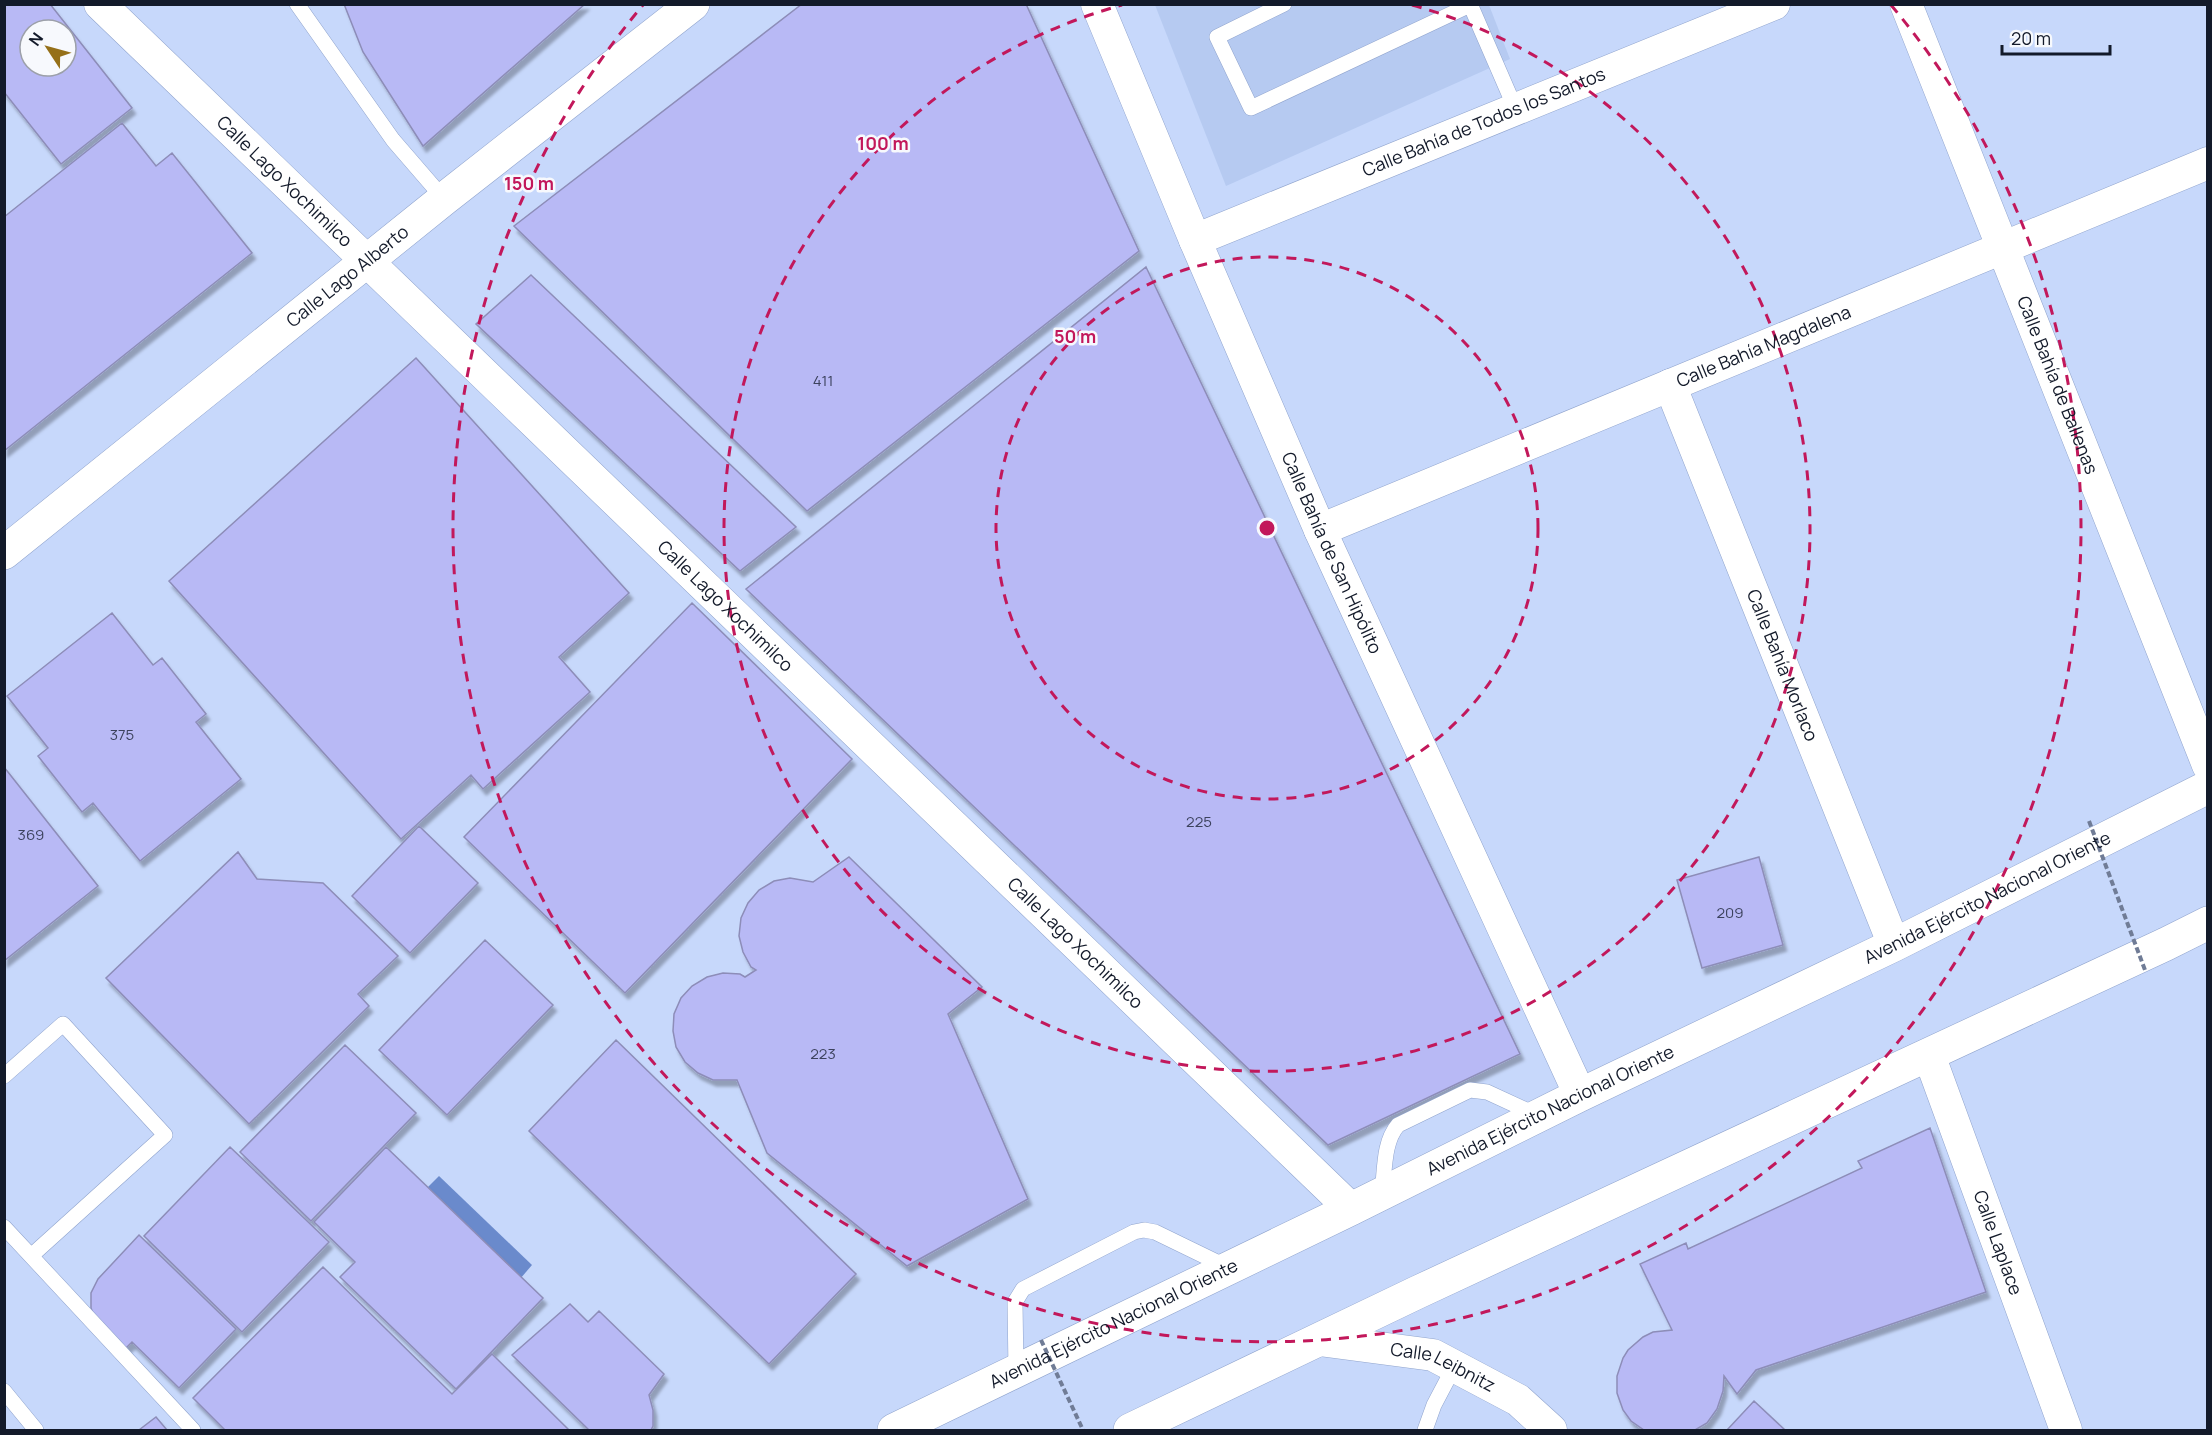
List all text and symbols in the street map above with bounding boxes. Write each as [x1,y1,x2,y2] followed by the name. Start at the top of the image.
[18,18,78,78] north arrow
[2002,18,2110,56] scale bar
[2011,26,2051,50] text: 20 m
[24,28,48,50] text: N
[1358,61,1609,182] street label: Calle Bahía de Todos los Santos
[212,110,358,252] street label: Calle Lago Xochimilco
[857,131,909,155] text: 100 m
[504,171,554,195] text: 150 m
[281,219,413,332] street label: Calle Lago Alberto
[2012,292,2104,477] street label: Calle Bahía de Ballenas
[1672,299,1854,392] street label: Calle Bahía Magdalena
[1054,324,1096,348] text: 50 m
[813,370,833,391] house number: 411
[1277,448,1388,657] street label: Calle Bahía de San Hipólito
[1257,518,1277,538] centre of rings
[653,534,799,676] street label: Calle Lago Xochimilco
[1742,585,1824,745] street label: Calle Bahía Morlaco
[110,724,134,745] house number: 375
[1186,811,1212,832] house number: 225
[18,824,44,845] house number: 369
[1860,825,2114,969] street label: Avenida Ejército Nacional Oriente
[1003,872,1149,1014] street label: Calle Lago Xochimilco
[1716,902,1744,923] house number: 209
[1422,1039,1678,1181] street label: Avenida Ejército Nacional Oriente
[810,1043,836,1064] house number: 223
[1968,1187,2029,1298] street label: Calle Laplace
[985,1253,1241,1393] street label: Avenida Ejército Nacional Oriente
[1389,1337,1500,1397] street label: Calle Leibnitz

